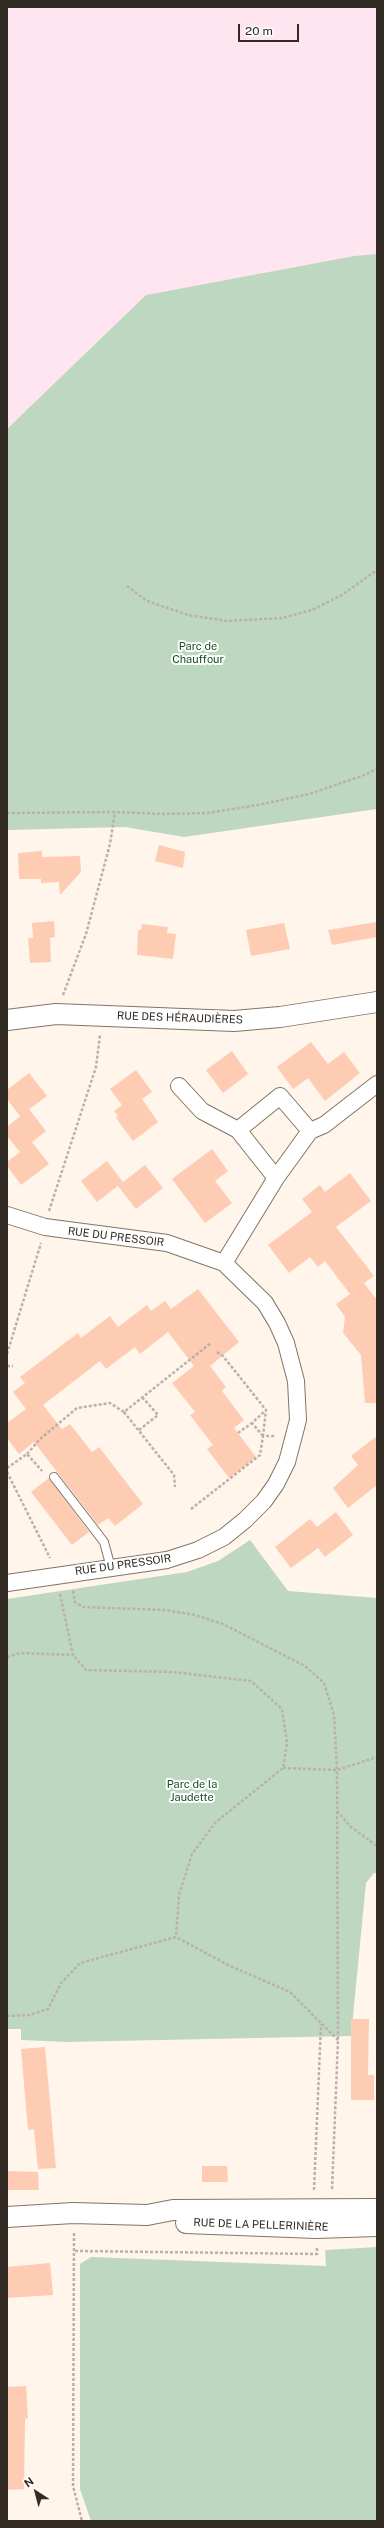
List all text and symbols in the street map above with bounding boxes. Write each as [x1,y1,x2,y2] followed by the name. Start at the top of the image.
[240,16,301,42] scale bar
[245,24,273,38] text: 20 m
[172,640,224,666] park label: Parc de Chauffour
[117,1009,243,1027] street label: RUE DES HÉRAUDIÈRES
[67,1225,165,1249] street label: RUE DU PRESSOIR
[74,1552,172,1578] street label: RUE DU PRESSOIR
[167,1778,217,1804] park label: Parc de la Jaudette
[193,2216,329,2234] street label: RUE DE LA PELLERINIÈRE
[16,2472,56,2512] north arrow
[22,2475,36,2490] text: N

